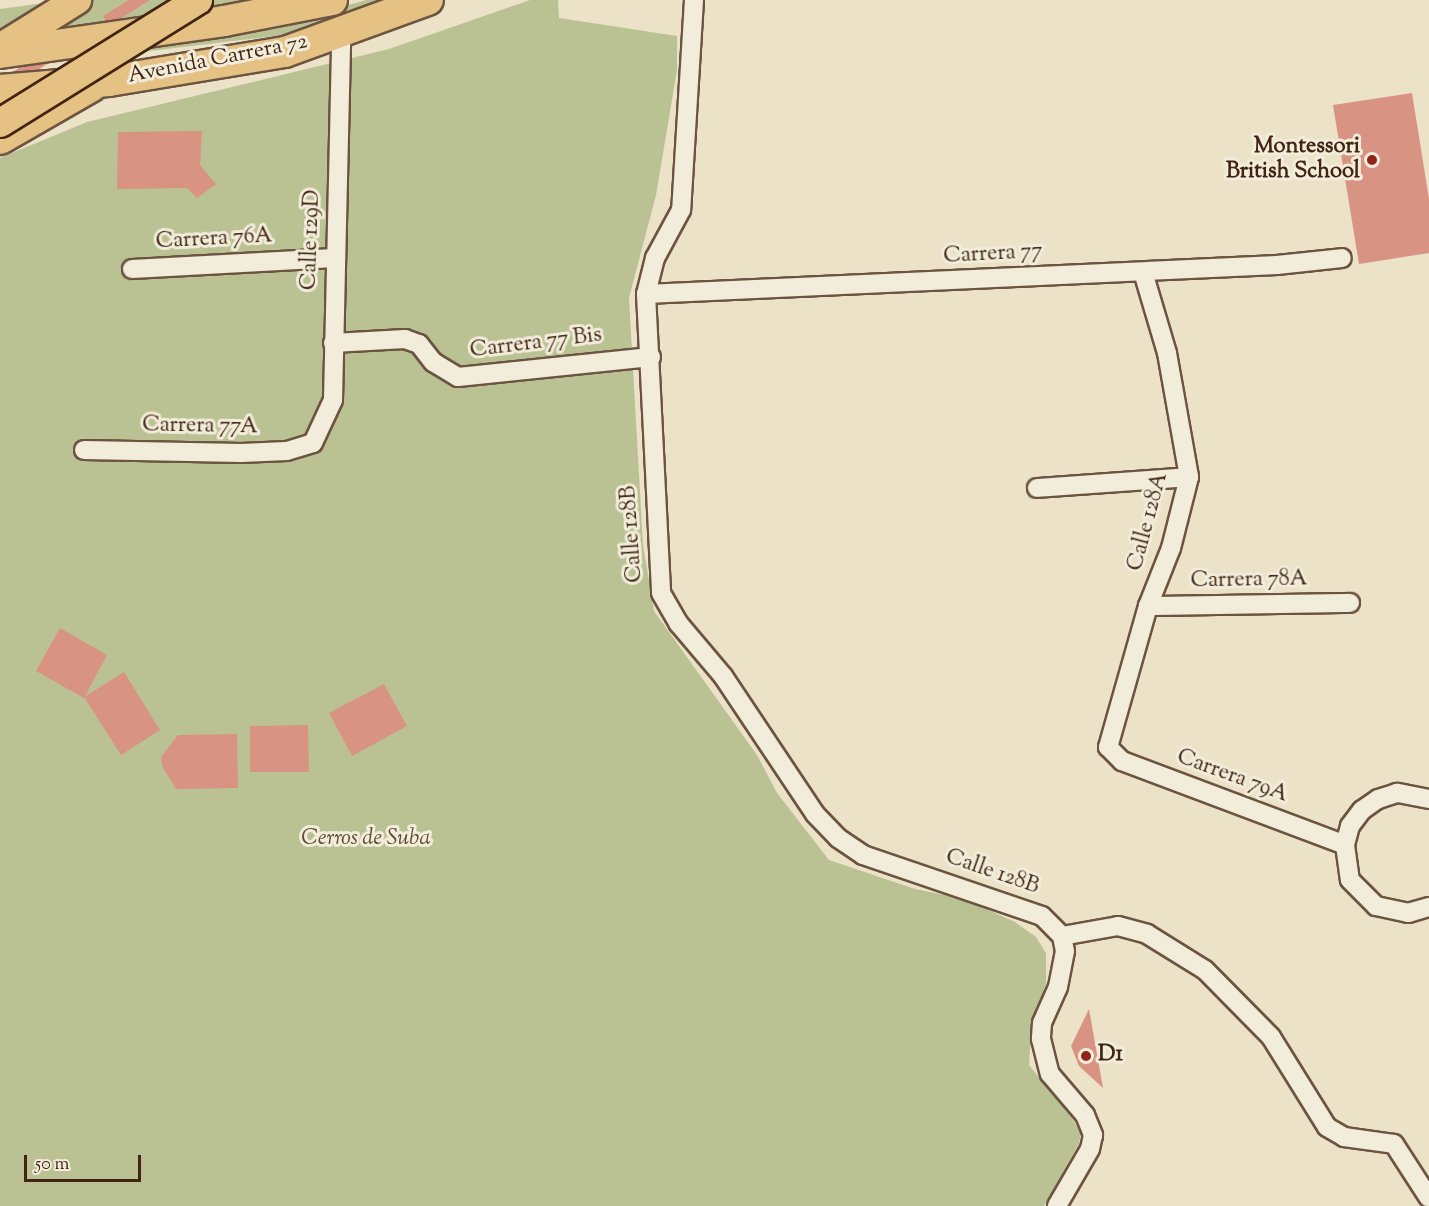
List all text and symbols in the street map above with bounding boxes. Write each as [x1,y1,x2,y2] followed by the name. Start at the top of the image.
[126,30,310,90] street label: Avenida Carrera 72
[1226,134,1360,186] place label: Montessori British School
[1365,153,1379,167] marker: Montessori British School
[297,189,327,291] street label: Calle 129D
[155,224,273,256] street label: Carrera 76A
[943,239,1043,271] street label: Carrera 77
[469,323,603,365] street label: Carrera 77 Bis
[142,413,258,441] street label: Carrera 77A
[1123,470,1175,574] street label: Calle 128A
[616,485,650,583] street label: Calle 128B
[1190,567,1308,595] street label: Carrera 78A
[1173,745,1291,809] street label: Carrera 79A
[301,827,431,853] park label: Cerros de Suba
[942,845,1042,901] street label: Calle 128B
[1098,1043,1123,1069] place label: D1
[1079,1049,1093,1063] marker: D1
[27,1143,144,1181] scale bar
[35,1152,69,1178] text: 50 m

